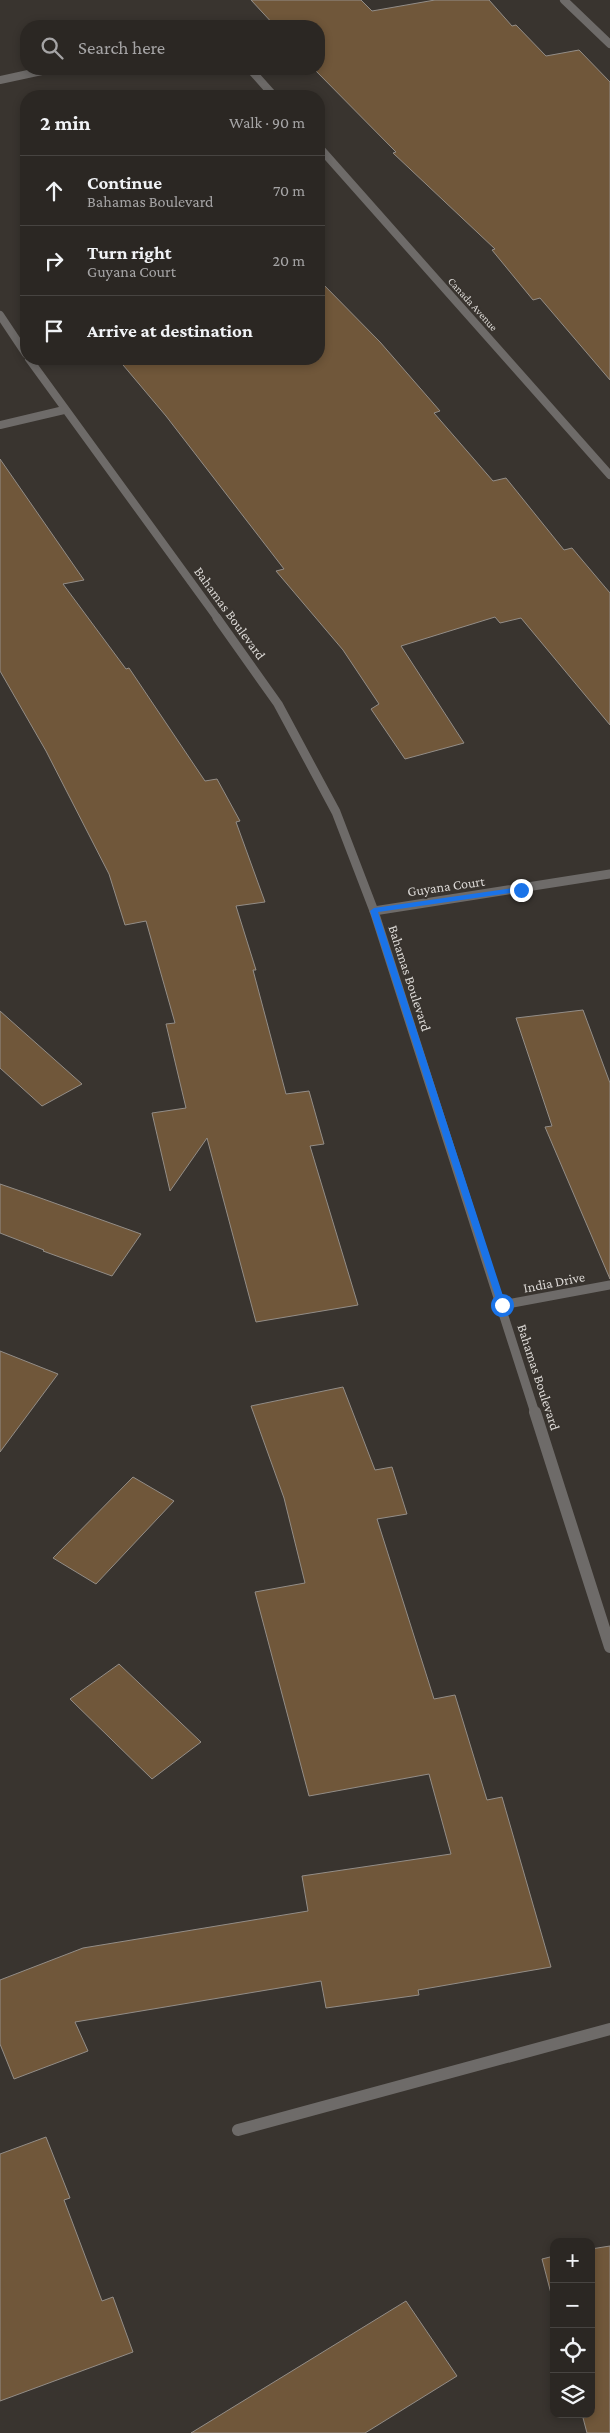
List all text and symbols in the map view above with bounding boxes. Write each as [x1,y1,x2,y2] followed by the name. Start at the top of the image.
[20,20,325,75] search box
[38,34,66,62] icon: search
[78,37,165,58] text: Search here
[40,111,91,135] text: 2 min
[229,114,305,131] text: Walk · 90 m
[87,172,162,193] text: Continue
[40,177,68,205] icon: ahead
[273,182,305,199] text: 70 m
[87,193,214,210] text: Bahamas Boulevard
[87,242,172,263] text: Turn right
[40,247,68,275] icon: right
[272,252,305,269] text: 20 m
[87,263,176,280] text: Guyana Court
[446,275,500,333] street label: Canada Avenue
[40,317,68,345] icon: arrive
[87,320,253,341] text: Arrive at destination
[191,564,269,663] street label: Bahamas Boulevard
[406,873,486,899] street label: Guyana Court
[510,879,533,902] route end
[385,923,435,1034] street label: Bahamas Boulevard
[522,1268,586,1296] street label: India Drive
[491,1294,514,1317] route start
[514,1322,564,1433] street label: Bahamas Boulevard
[550,2238,595,2418] map controls
[550,2238,595,2283] button: +
[550,2283,595,2328] button: −
[550,2328,595,2373] button: locate
[550,2373,595,2418] button: layers

